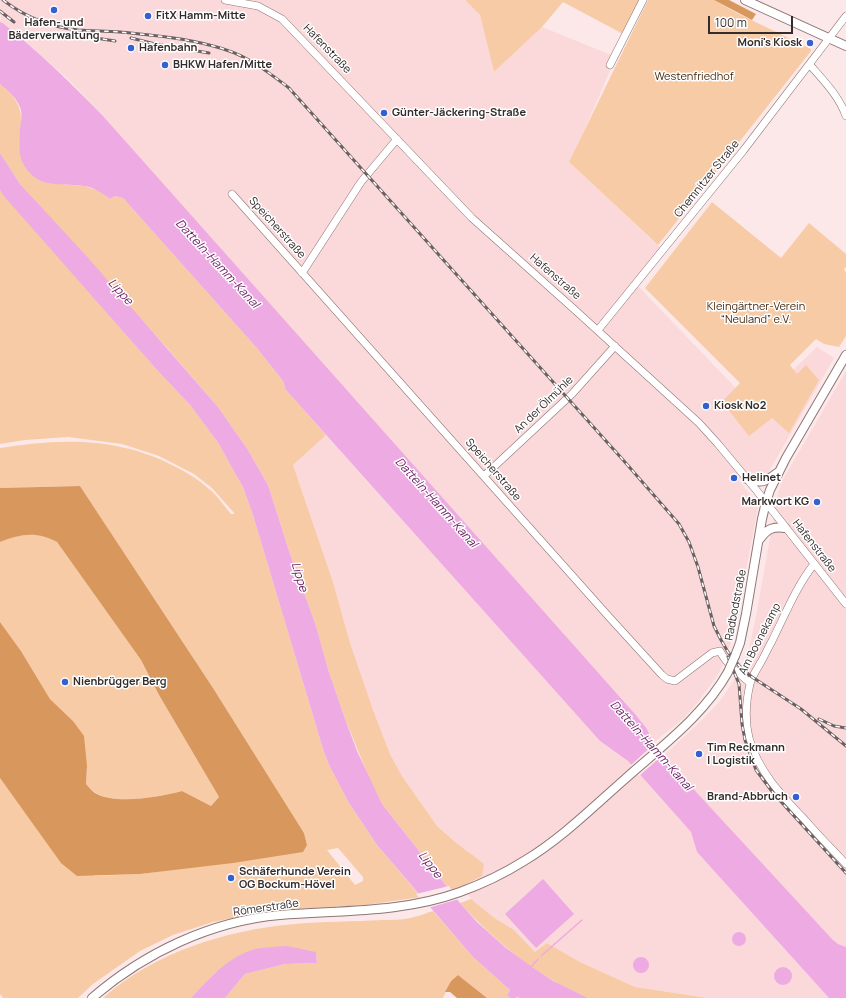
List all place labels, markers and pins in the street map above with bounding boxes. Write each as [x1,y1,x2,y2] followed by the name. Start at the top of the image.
[49,5,59,15] marker: Hafen- und Bäderverwaltung
[156,9,246,23] place label: FitX Hamm-Mitte
[143,11,153,21] marker: FitX Hamm-Mitte
[8,16,100,42] place label: Hafen- und Bäderverwaltung
[738,36,802,50] place label: Moni's Kiosk
[805,38,815,48] marker: Moni's Kiosk
[139,41,197,55] place label: Hafenbahn
[126,43,136,53] marker: Hafenbahn
[173,58,272,72] place label: BHKW Hafen/Mitte
[160,60,170,70] marker: BHKW Hafen/Mitte
[392,106,526,120] place label: Günter-Jäckering-Straße
[379,108,389,118] marker: Günter-Jäckering-Straße
[714,399,766,413] place label: Kiosk No2
[701,401,711,411] marker: Kiosk No2
[742,471,781,485] place label: Helinet
[729,473,739,483] marker: Helinet
[741,495,809,509] place label: Markwort KG
[812,497,822,507] marker: Markwort KG
[73,675,167,689] place label: Nienbrügger Berg
[60,677,70,687] marker: Nienbrügger Berg
[707,741,785,767] place label: Tim Reckmann | Logistik
[694,749,704,759] marker: Tim Reckmann | Logistik
[707,790,788,804] place label: Brand-Abbruch
[791,792,801,802] marker: Brand-Abbruch
[239,865,351,891] place label: Schäferhunde Verein OG Bockum-Hövel
[226,873,236,883] marker: Schäferhunde Verein OG Bockum-Hövel

